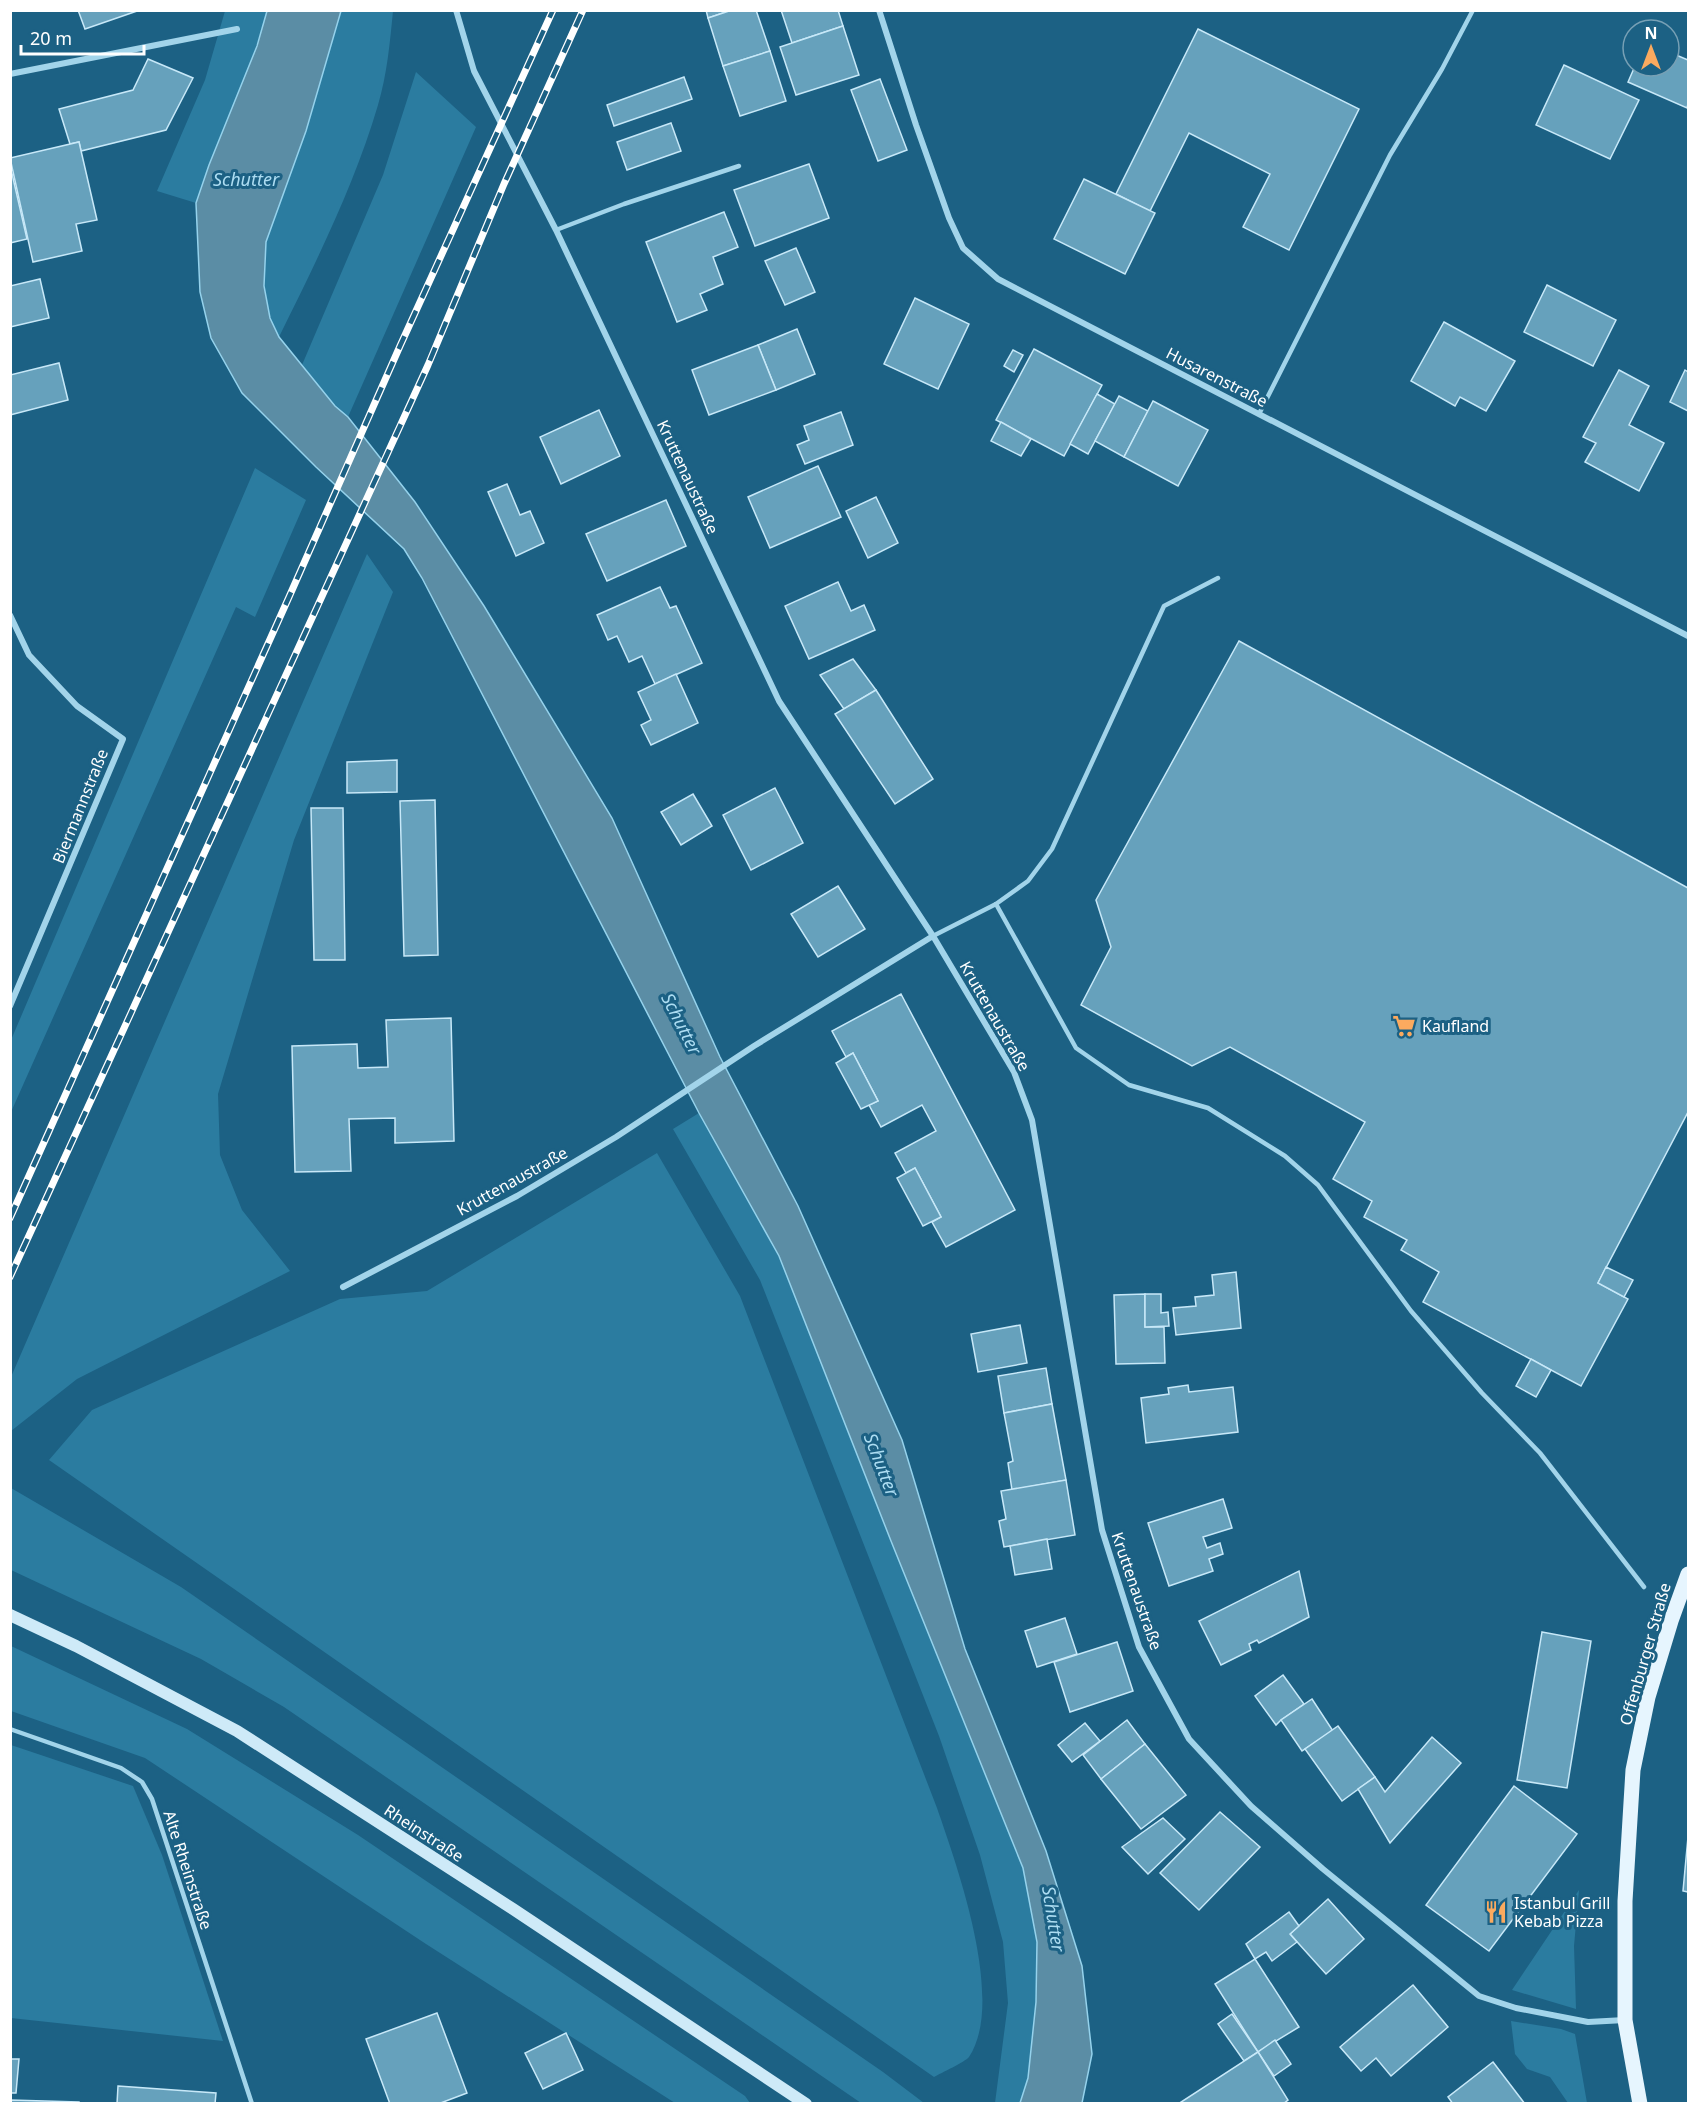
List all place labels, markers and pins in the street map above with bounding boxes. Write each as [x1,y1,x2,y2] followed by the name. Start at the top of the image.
[1391,1013,1417,1039] supermarket icon: Kaufland
[1422,1015,1489,1037] place label: Kaufland
[1514,1892,1610,1932] place label: Istanbul Grill Kebab Pizza
[1483,1899,1509,1925] restaurant icon: Istanbul Grill Kebab Pizza

